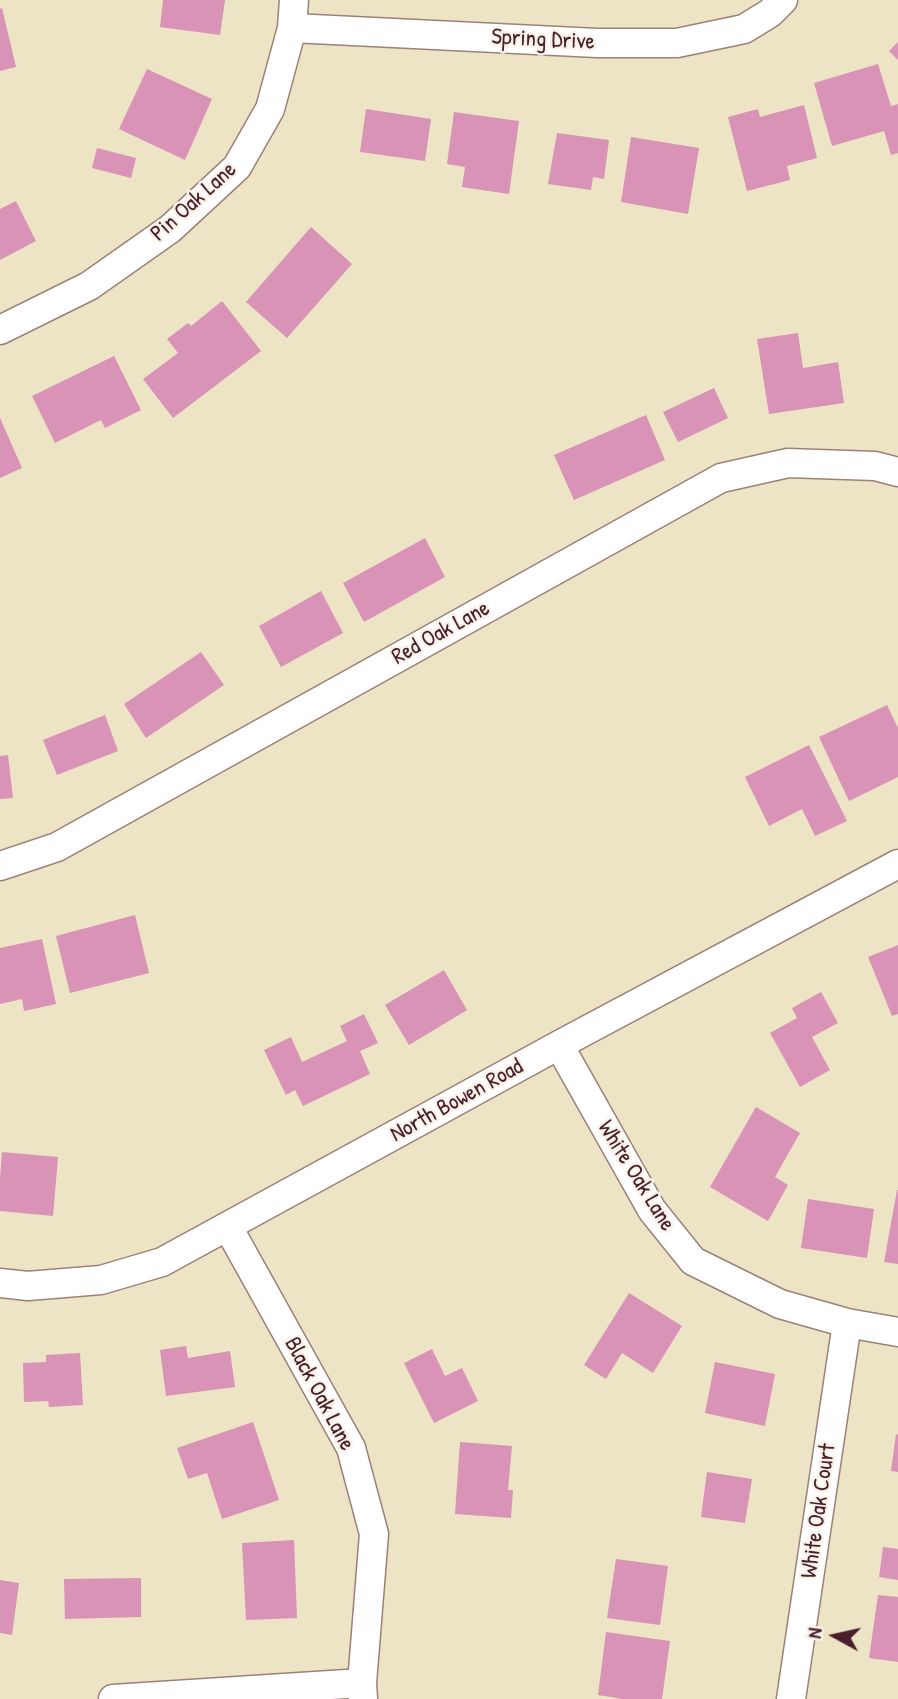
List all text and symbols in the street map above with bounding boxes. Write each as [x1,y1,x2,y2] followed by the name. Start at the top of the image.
[491,24,595,56] street label: Spring Drive
[146,156,242,248] street label: Pin Oak Lane
[387,595,495,671] street label: Red Oak Lane
[386,1053,528,1149] street label: North Bowen Road
[591,1116,681,1236] street label: White Oak Lane
[278,1333,360,1455] street label: Black Oak Lane
[796,1442,842,1580] street label: White Oak Court
[800,1601,870,1671] north arrow
[801,1626,828,1640] text: N

